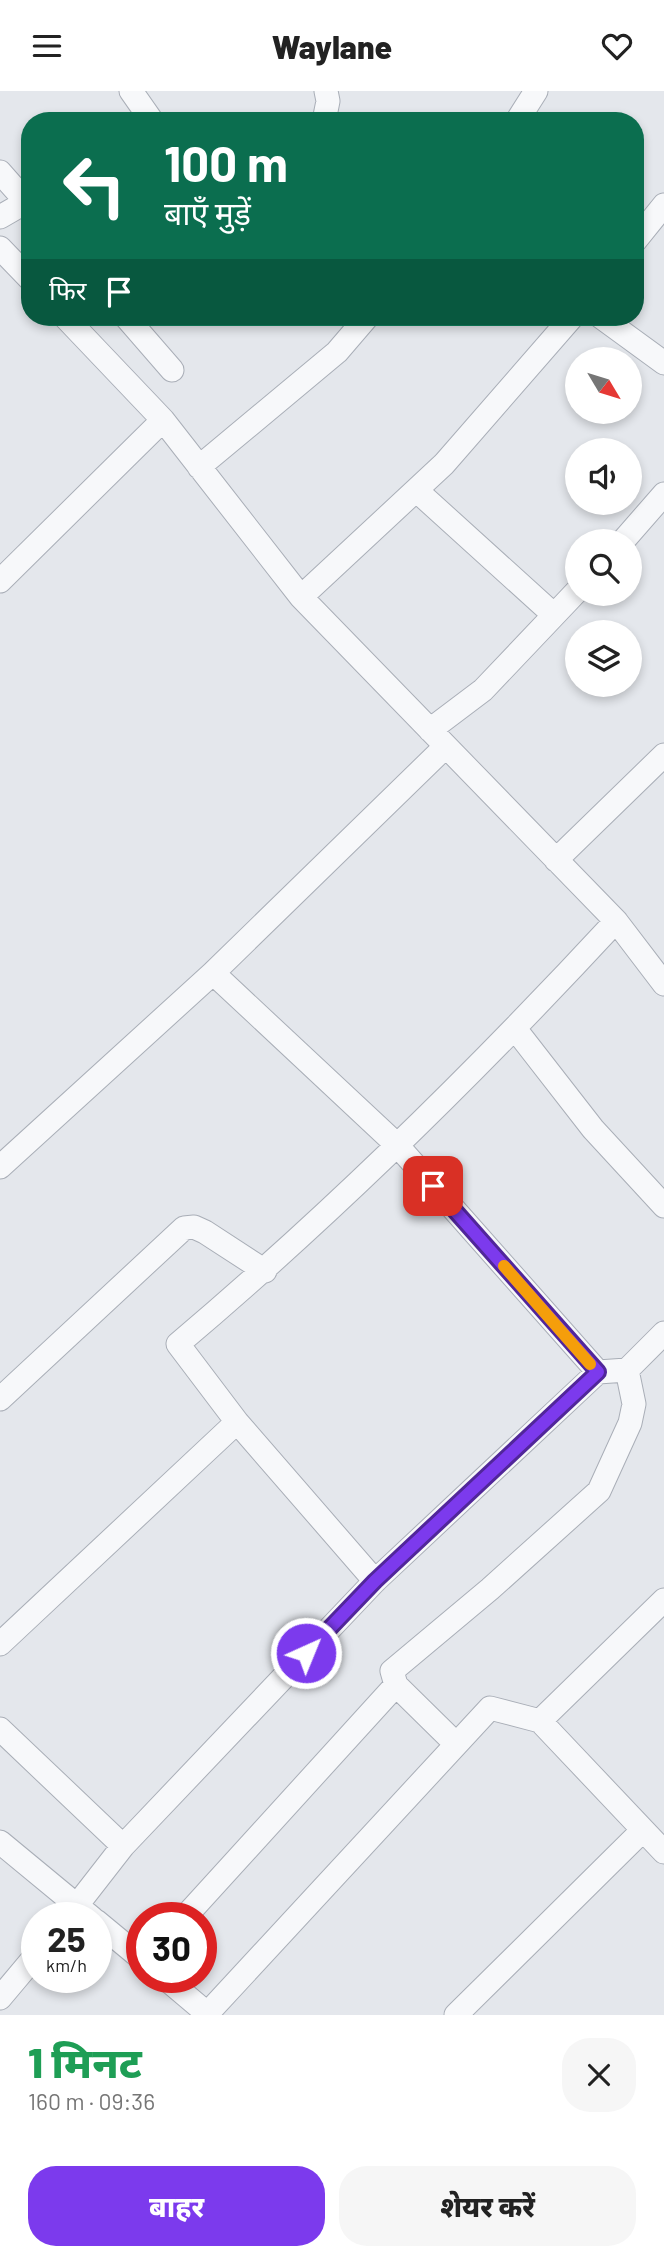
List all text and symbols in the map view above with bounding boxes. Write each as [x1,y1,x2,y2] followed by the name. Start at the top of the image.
[28,27,66,65] icon: menu
[272,27,392,65] text: Waylane
[598,27,636,65] icon: heart
[164,133,288,192] text: 100 m
[49,140,140,231] icon: left
[164,193,251,231] text: बाएँ मुड़ें
[100,273,138,311] icon: arrive
[49,274,86,305] text: फिर
[565,347,642,423] north arrow
[565,347,642,697] map controls
[565,438,642,515] button: sound
[565,529,642,606] button: search
[565,620,642,697] button: layers
[403,1156,463,1216] pin
[414,1167,452,1205] icon: arrive
[269,1616,343,1690] position arrow
[126,1902,217,1993] speed limit sign: 30
[47,1917,86,1959] text: 25
[46,1954,87,1976] text: km/h
[28,2036,142,2086] text: 1 मिनट
[562,2038,636,2112] button: close
[28,2087,155,2115] text: 160 m · 09:36
[28,2166,325,2246] button: बाहर
[339,2166,636,2246] button: शेयर करें

